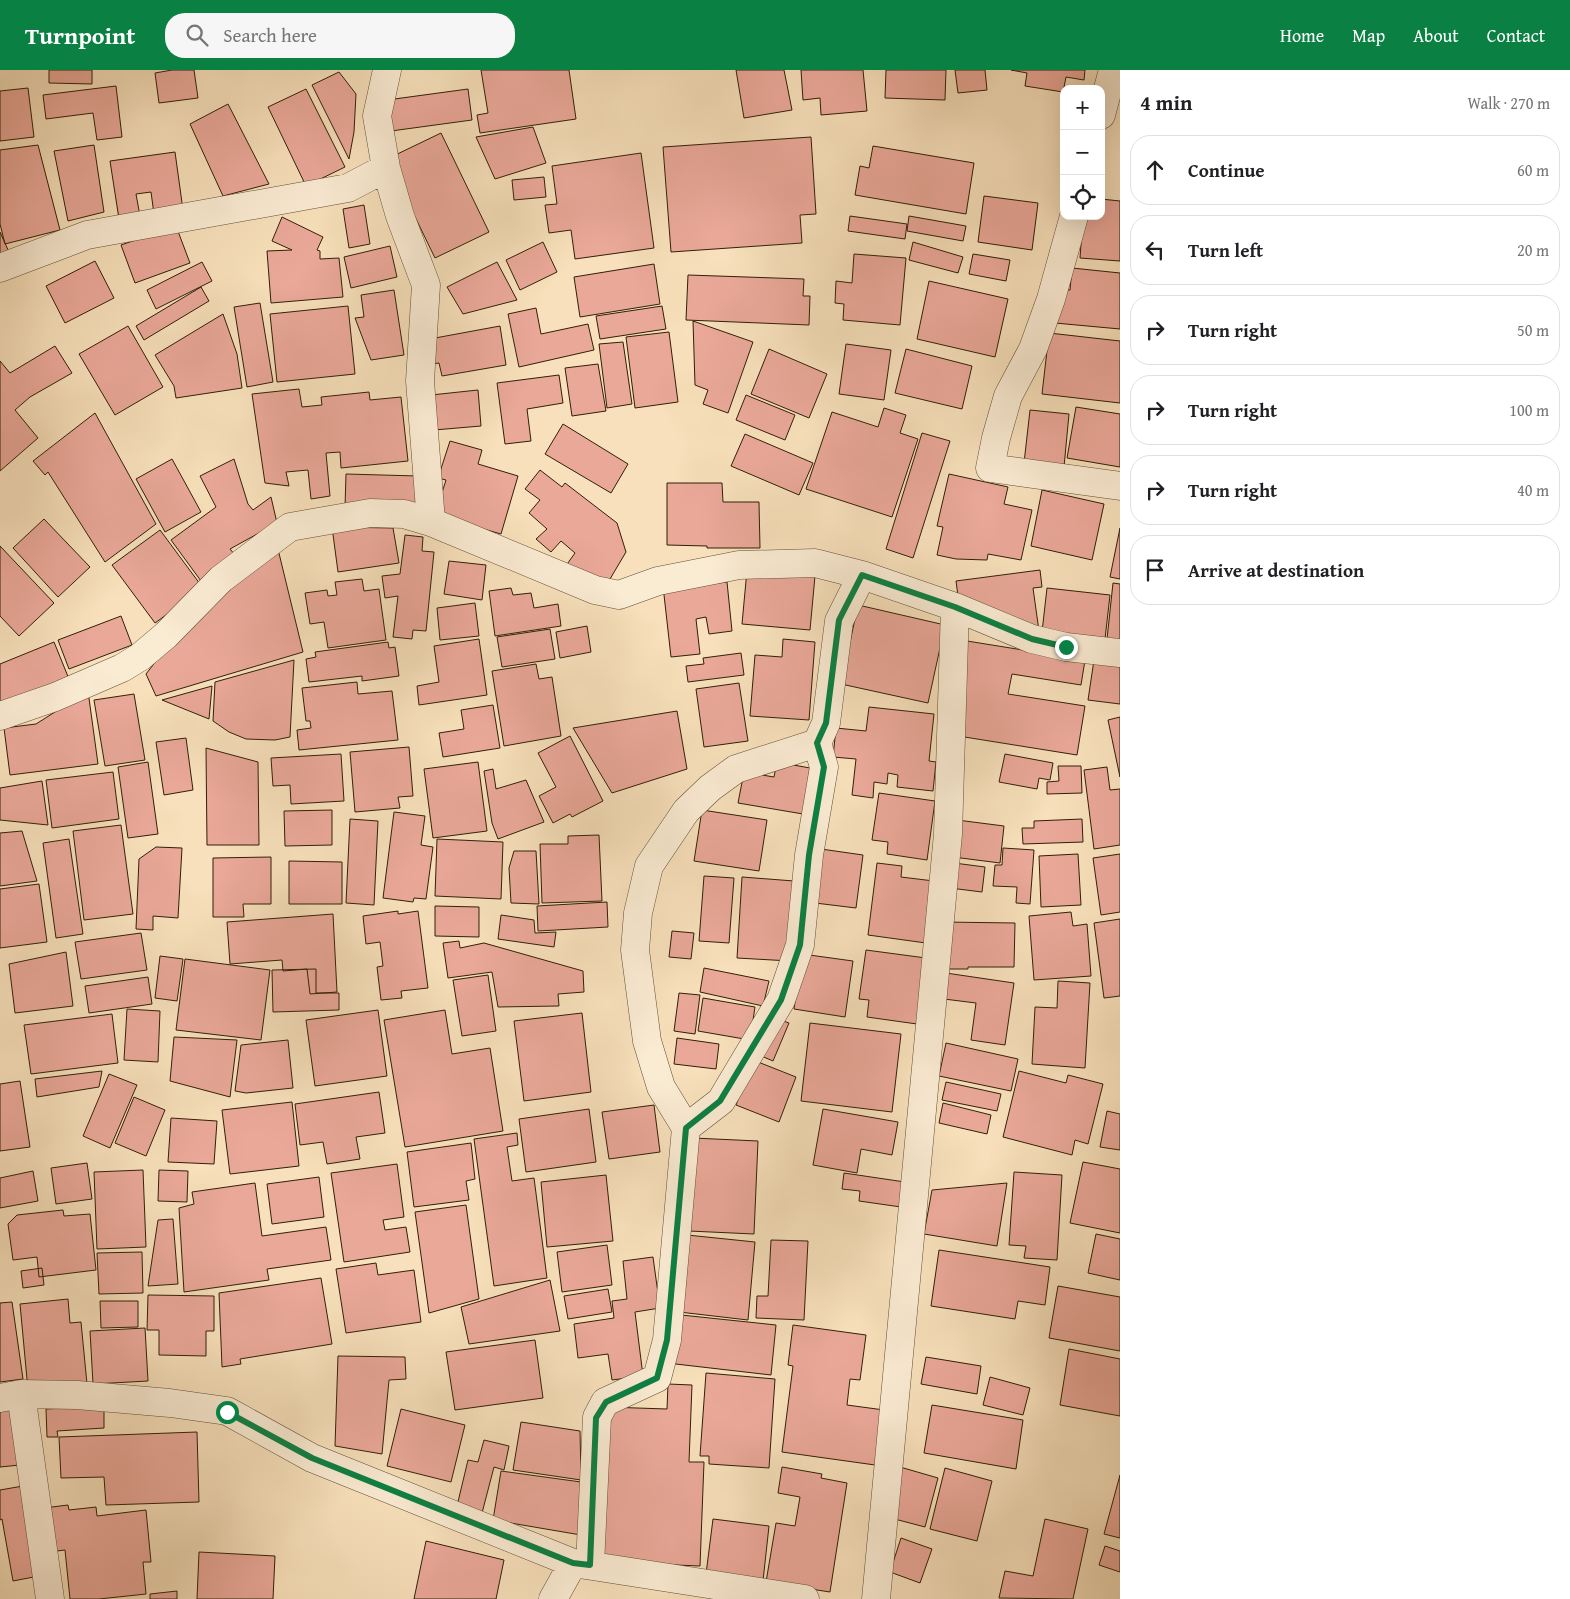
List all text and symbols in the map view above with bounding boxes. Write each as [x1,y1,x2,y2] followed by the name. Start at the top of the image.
[165,13,515,58] search box
[25,18,135,53] text: Turnpoint
[183,21,211,49] icon: search
[223,21,317,49] text: Search here
[1280,22,1324,49] text: Home
[1352,22,1385,49] text: Map
[1413,22,1459,49] text: About
[1487,22,1545,49] text: Contact
[1060,85,1105,220] map controls
[1060,85,1105,130] button: +
[1140,87,1192,118] text: 4 min
[1467,91,1550,115] text: Walk · 270 m
[1060,130,1105,175] button: −
[1141,156,1169,184] icon: ahead
[1188,156,1265,184] text: Continue
[1517,158,1549,182] text: 60 m
[1060,175,1105,220] button: locate
[1141,236,1169,264] icon: left
[1188,236,1263,264] text: Turn left
[1517,238,1549,262] text: 20 m
[1141,316,1169,344] icon: right
[1188,316,1277,344] text: Turn right
[1517,318,1549,342] text: 50 m
[1141,396,1169,424] icon: right
[1188,396,1277,424] text: Turn right
[1509,398,1549,422] text: 100 m
[1141,476,1169,504] icon: right
[1188,476,1277,504] text: Turn right
[1517,478,1549,502] text: 40 m
[1141,556,1169,584] icon: arrive
[1188,556,1364,584] text: Arrive at destination
[1055,636,1078,659] route end
[216,1401,239,1424] route start

